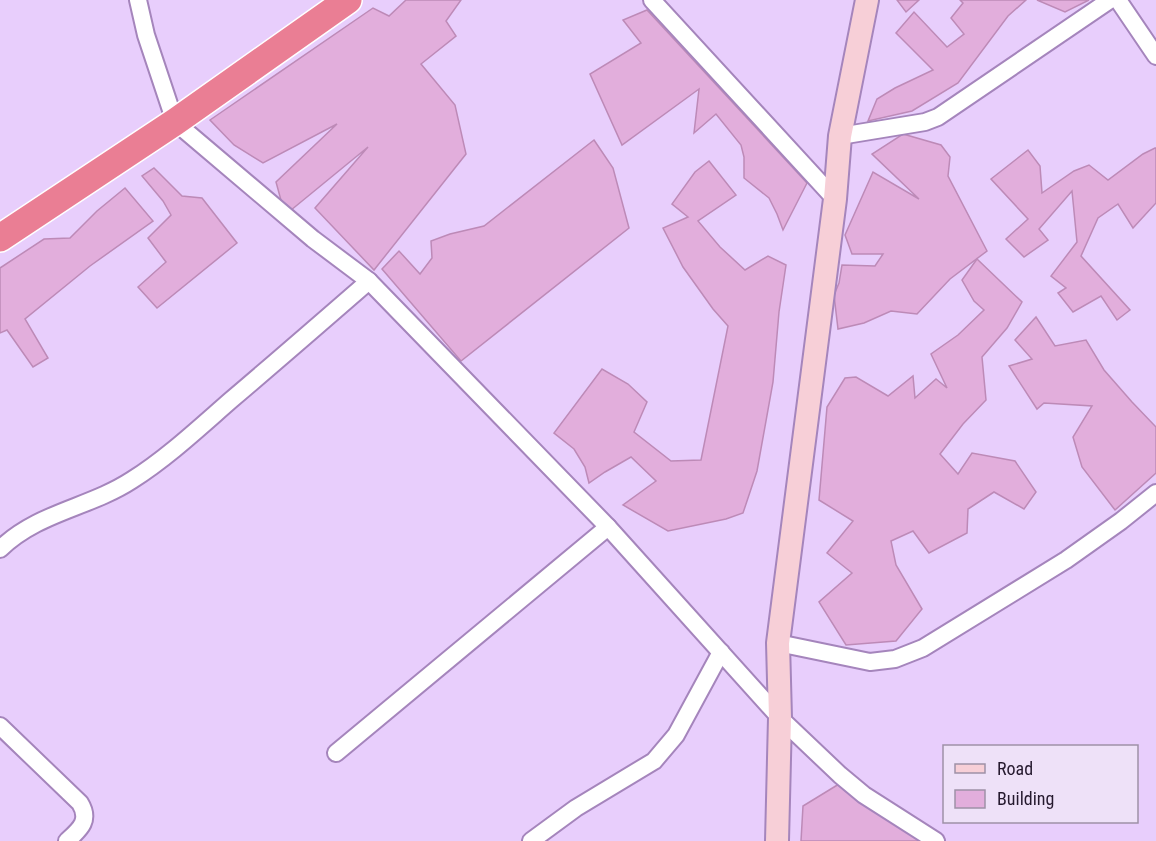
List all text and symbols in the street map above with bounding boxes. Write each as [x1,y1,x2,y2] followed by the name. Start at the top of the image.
[943,745,1138,823] legend
[997,758,1033,779] text: Road
[997,788,1054,809] text: Building

